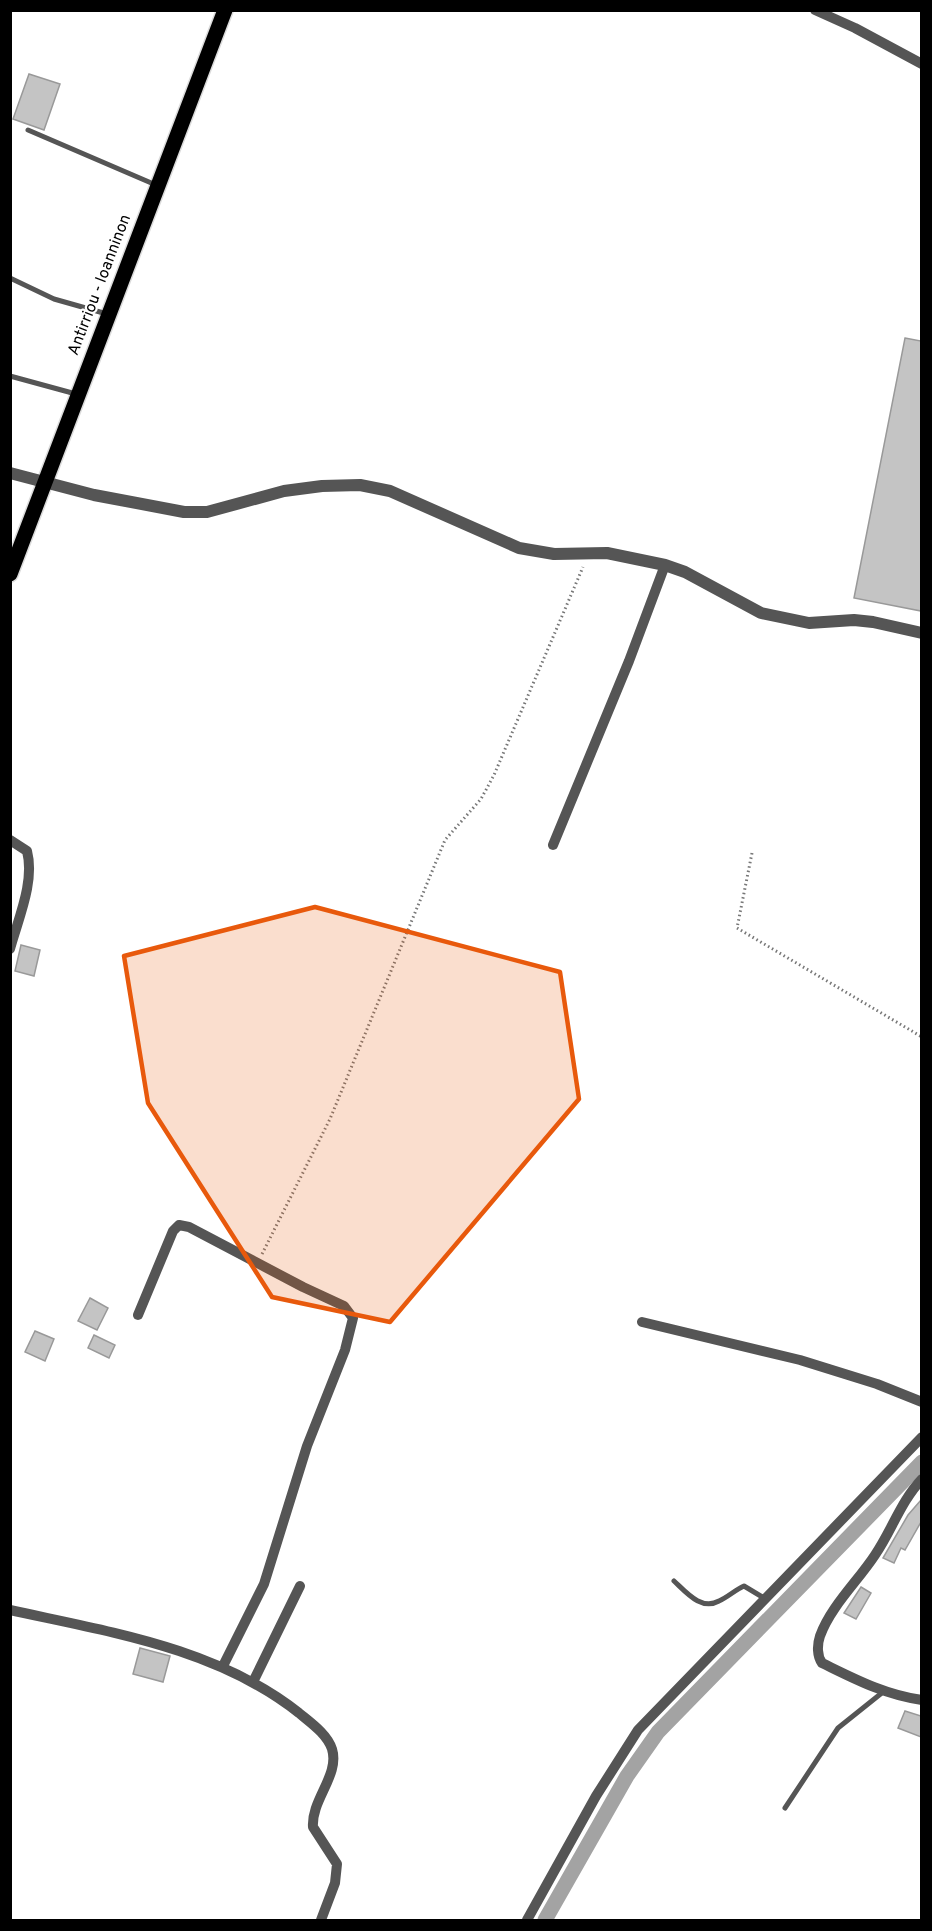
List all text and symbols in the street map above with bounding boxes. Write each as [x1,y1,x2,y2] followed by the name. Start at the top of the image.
[64,212,136,358] street label: Antirriou - Ioanninon

